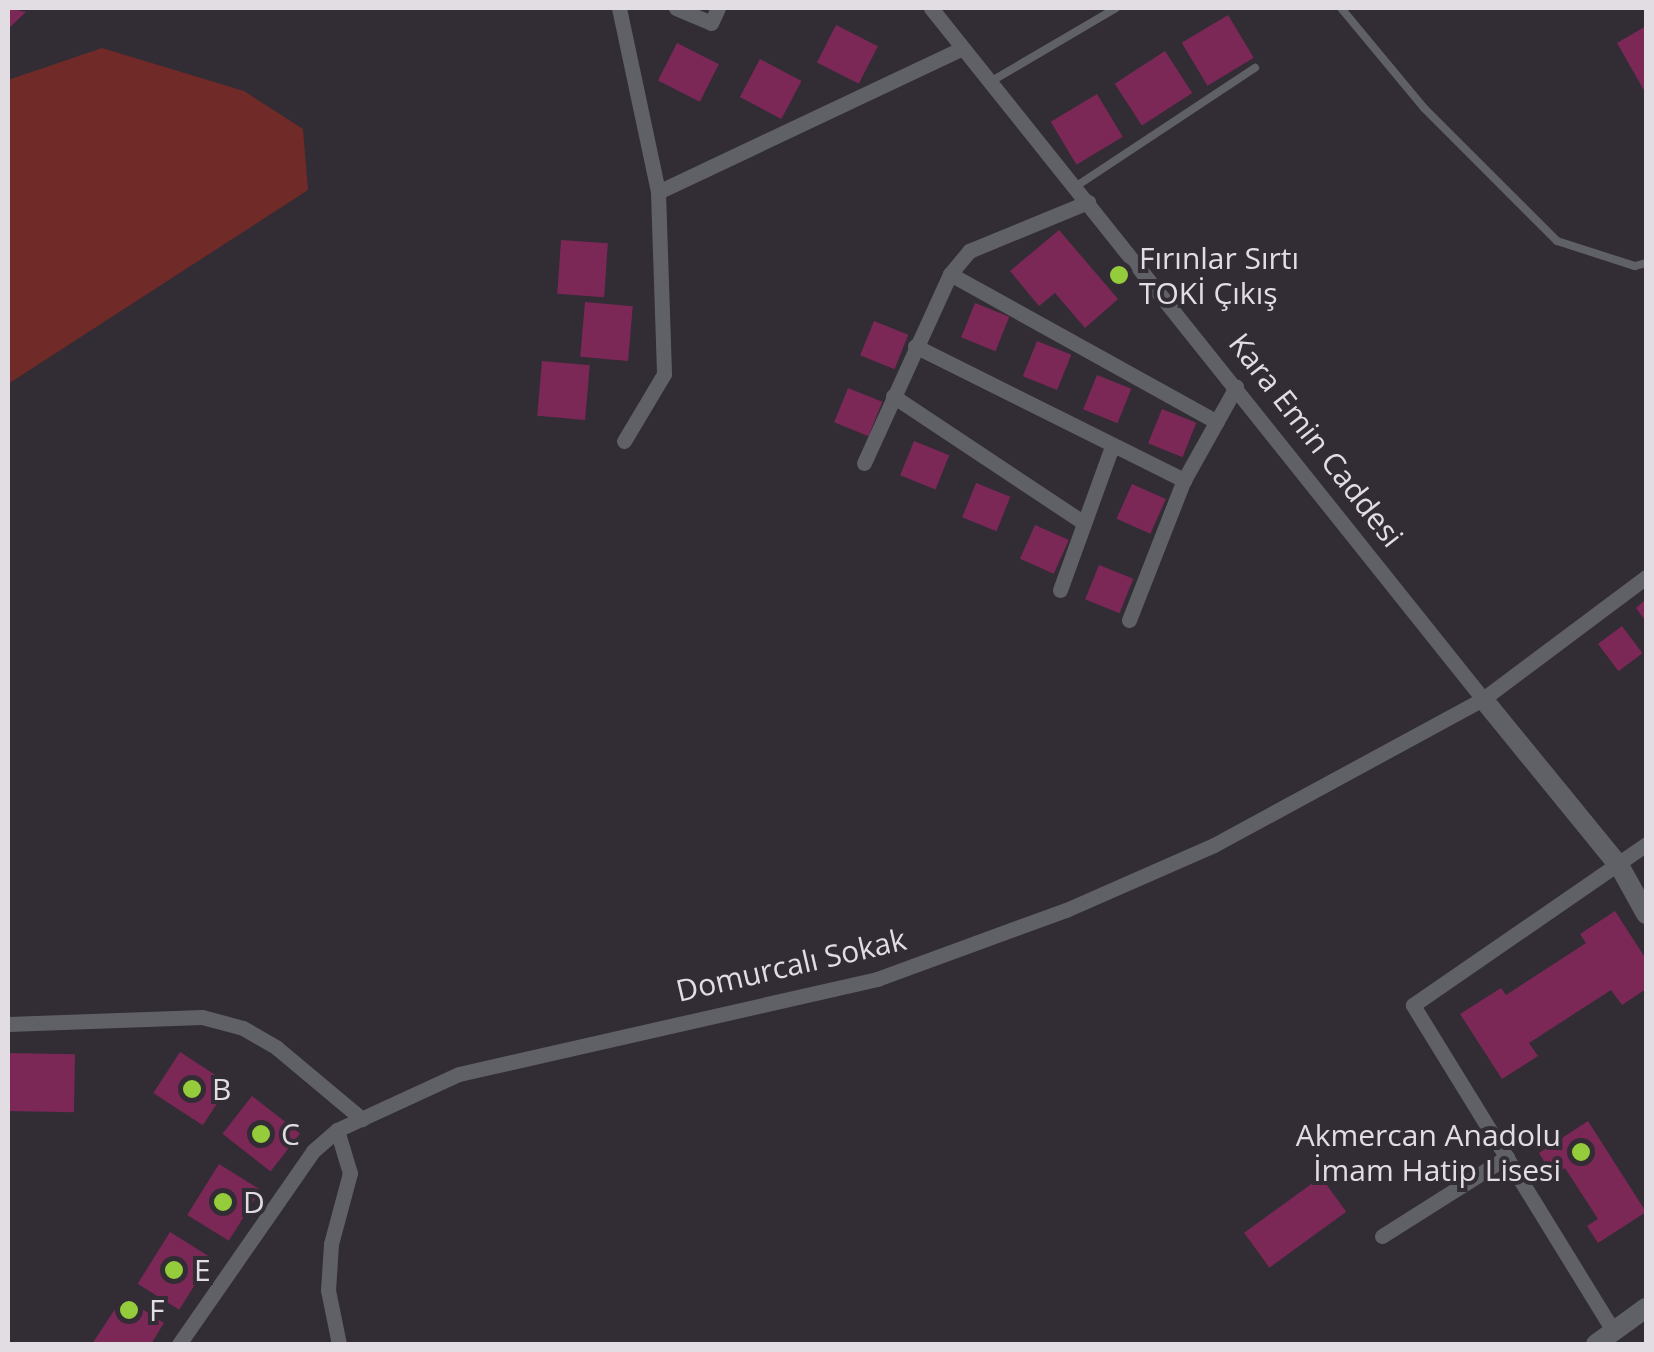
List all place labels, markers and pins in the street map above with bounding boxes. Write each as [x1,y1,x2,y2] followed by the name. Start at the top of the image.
[1139,240,1299,310] place label: Fırınlar Sırtı TOKİ Çıkış
[1108,264,1130,286] marker: Fırınlar Sırtı TOKİ Çıkış
[212,1071,231,1107] place label: B
[181,1078,203,1100] marker: B
[281,1116,300,1152] place label: C
[1296,1117,1561,1188] place label: Akmercan Anadolu İmam Hatip Lisesi
[250,1123,272,1145] marker: C
[1570,1141,1592,1163] marker: Akmercan Anadolu İmam Hatip Lisesi
[243,1184,265,1220] place label: D
[212,1191,234,1213] marker: D
[194,1252,211,1288] place label: E
[163,1259,185,1281] marker: E
[149,1292,164,1328] place label: F
[118,1299,140,1321] marker: F

